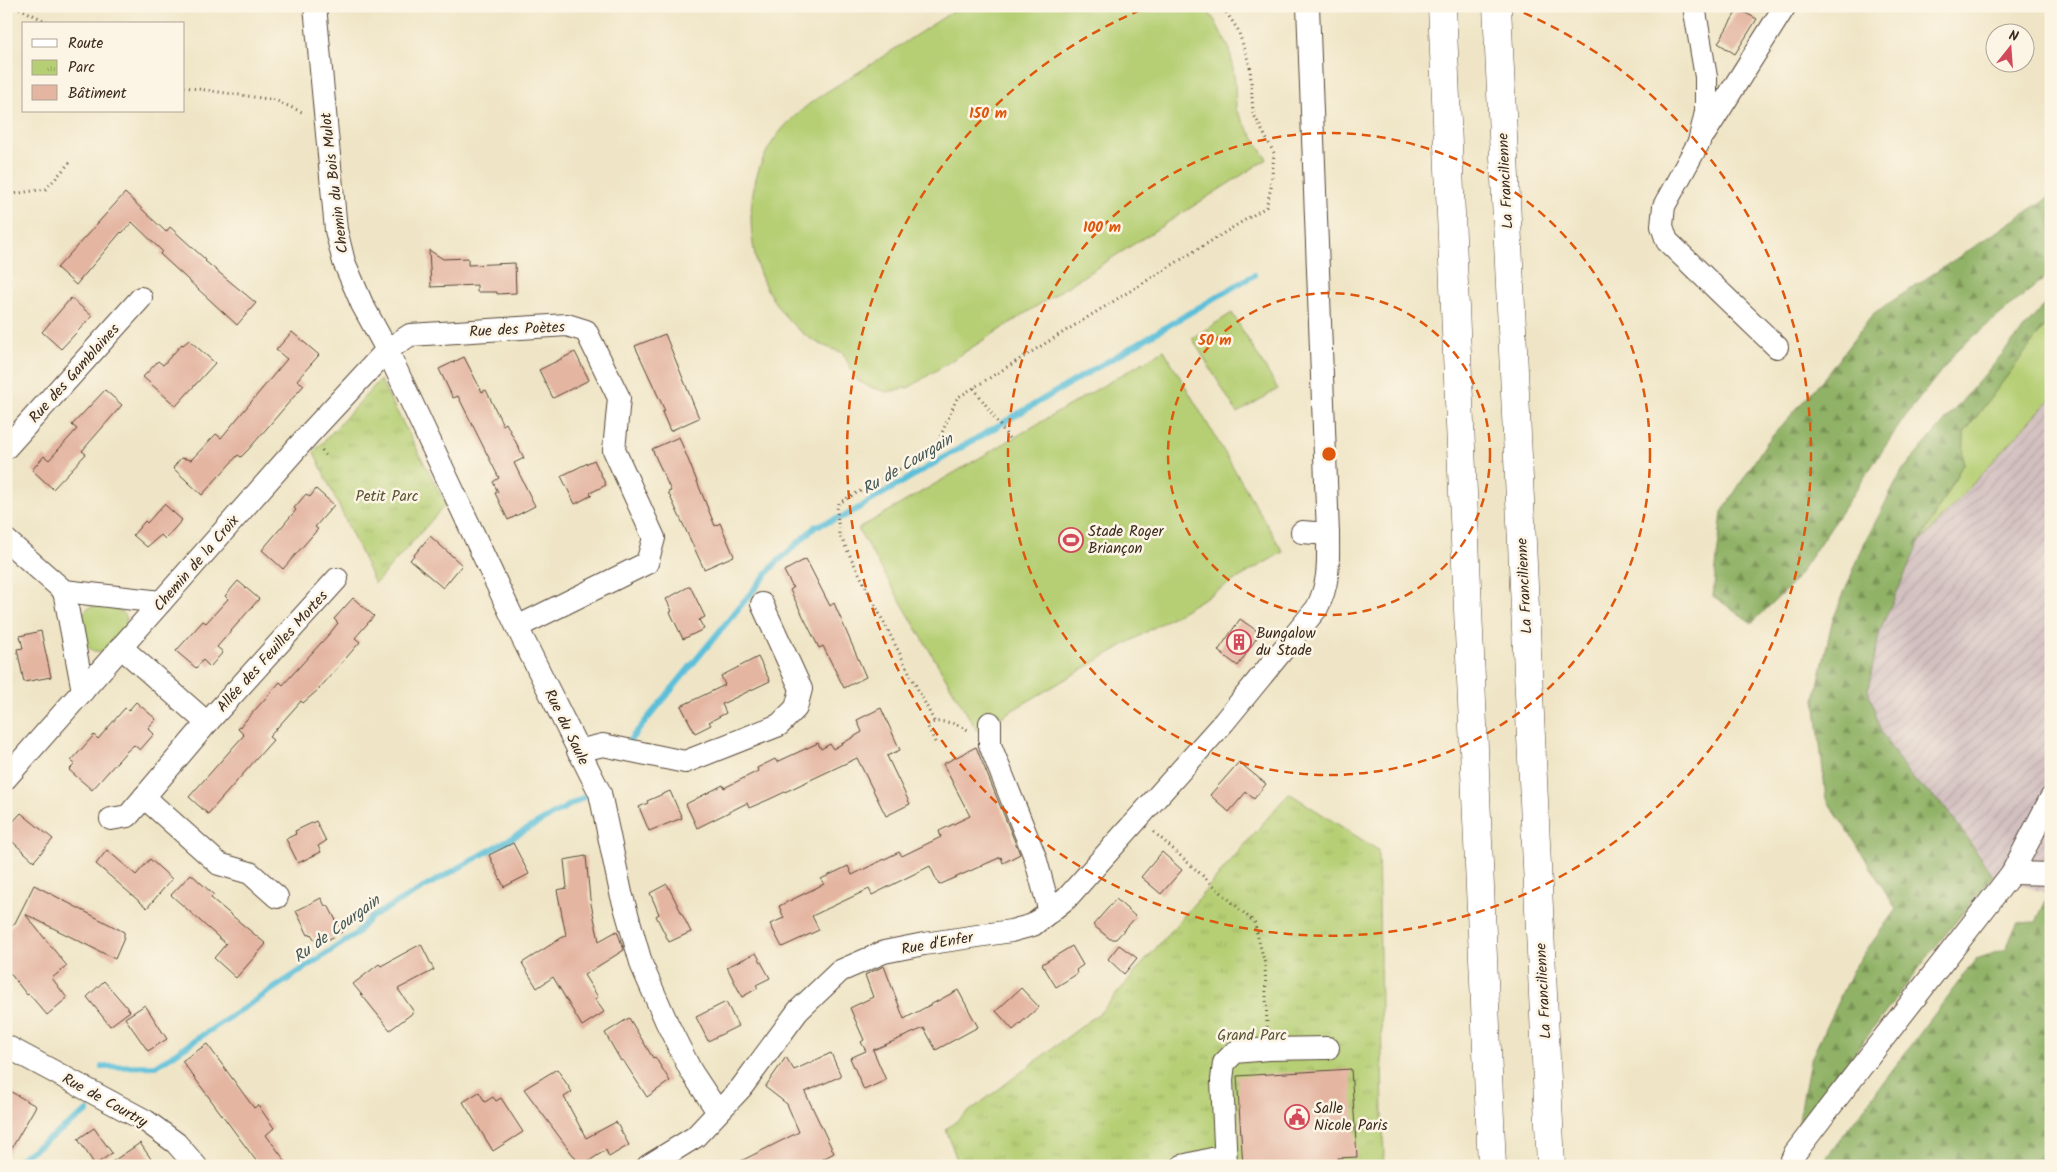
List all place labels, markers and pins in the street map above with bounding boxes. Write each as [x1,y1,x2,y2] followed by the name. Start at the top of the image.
[1320,445,1338,463] centre of rings
[1088,520,1164,561] place label: Stade Roger Briançon
[1058,527,1084,553] sports icon: Stade Roger Briançon
[1256,622,1316,663] place label: Bungalow du Stade
[1226,629,1252,655] building icon: Bungalow du Stade
[1314,1097,1388,1138] place label: Salle Nicole Paris
[1284,1104,1310,1130] public building icon: Salle Nicole Paris

